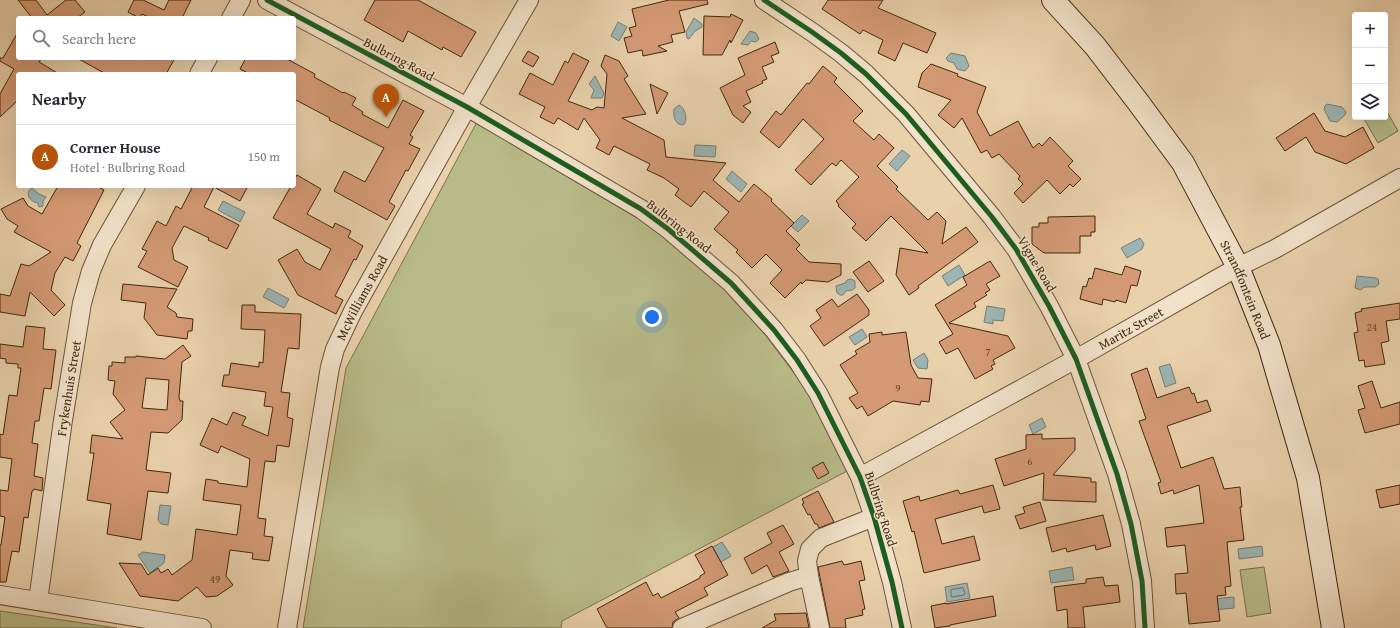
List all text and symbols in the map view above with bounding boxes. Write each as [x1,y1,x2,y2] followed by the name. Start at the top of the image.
[1352,12,1388,120] map controls
[1352,12,1388,48] button: +
[16,16,296,60] search box
[30,27,52,49] icon: search
[62,28,136,49] text: Search here
[360,32,438,86] street label: Bulbring Road
[1352,48,1388,84] button: −
[373,84,399,117] pin: A
[1352,84,1388,120] button: layers
[32,86,86,111] text: Nearby
[70,137,161,158] text: Corner House
[41,147,49,166] text: A
[248,147,280,166] text: 150 m
[70,158,185,177] text: Hotel · Bulbring Road
[643,195,715,257] street label: Bulbring Road
[1013,232,1061,296] street label: Vigne Road
[1216,236,1275,342] street label: Strandfontein Road
[331,251,392,343] street label: McWilliams Road
[1095,302,1167,354] street label: Maritz Street
[642,307,662,327] your location
[1367,319,1377,335] house number: 24
[51,338,85,437] street label: Frykenhuis Street
[985,343,991,359] house number: 7
[895,380,901,396] house number: 9
[1027,453,1033,469] house number: 6
[860,469,902,549] street label: Bulbring Road
[210,571,220,587] house number: 49

